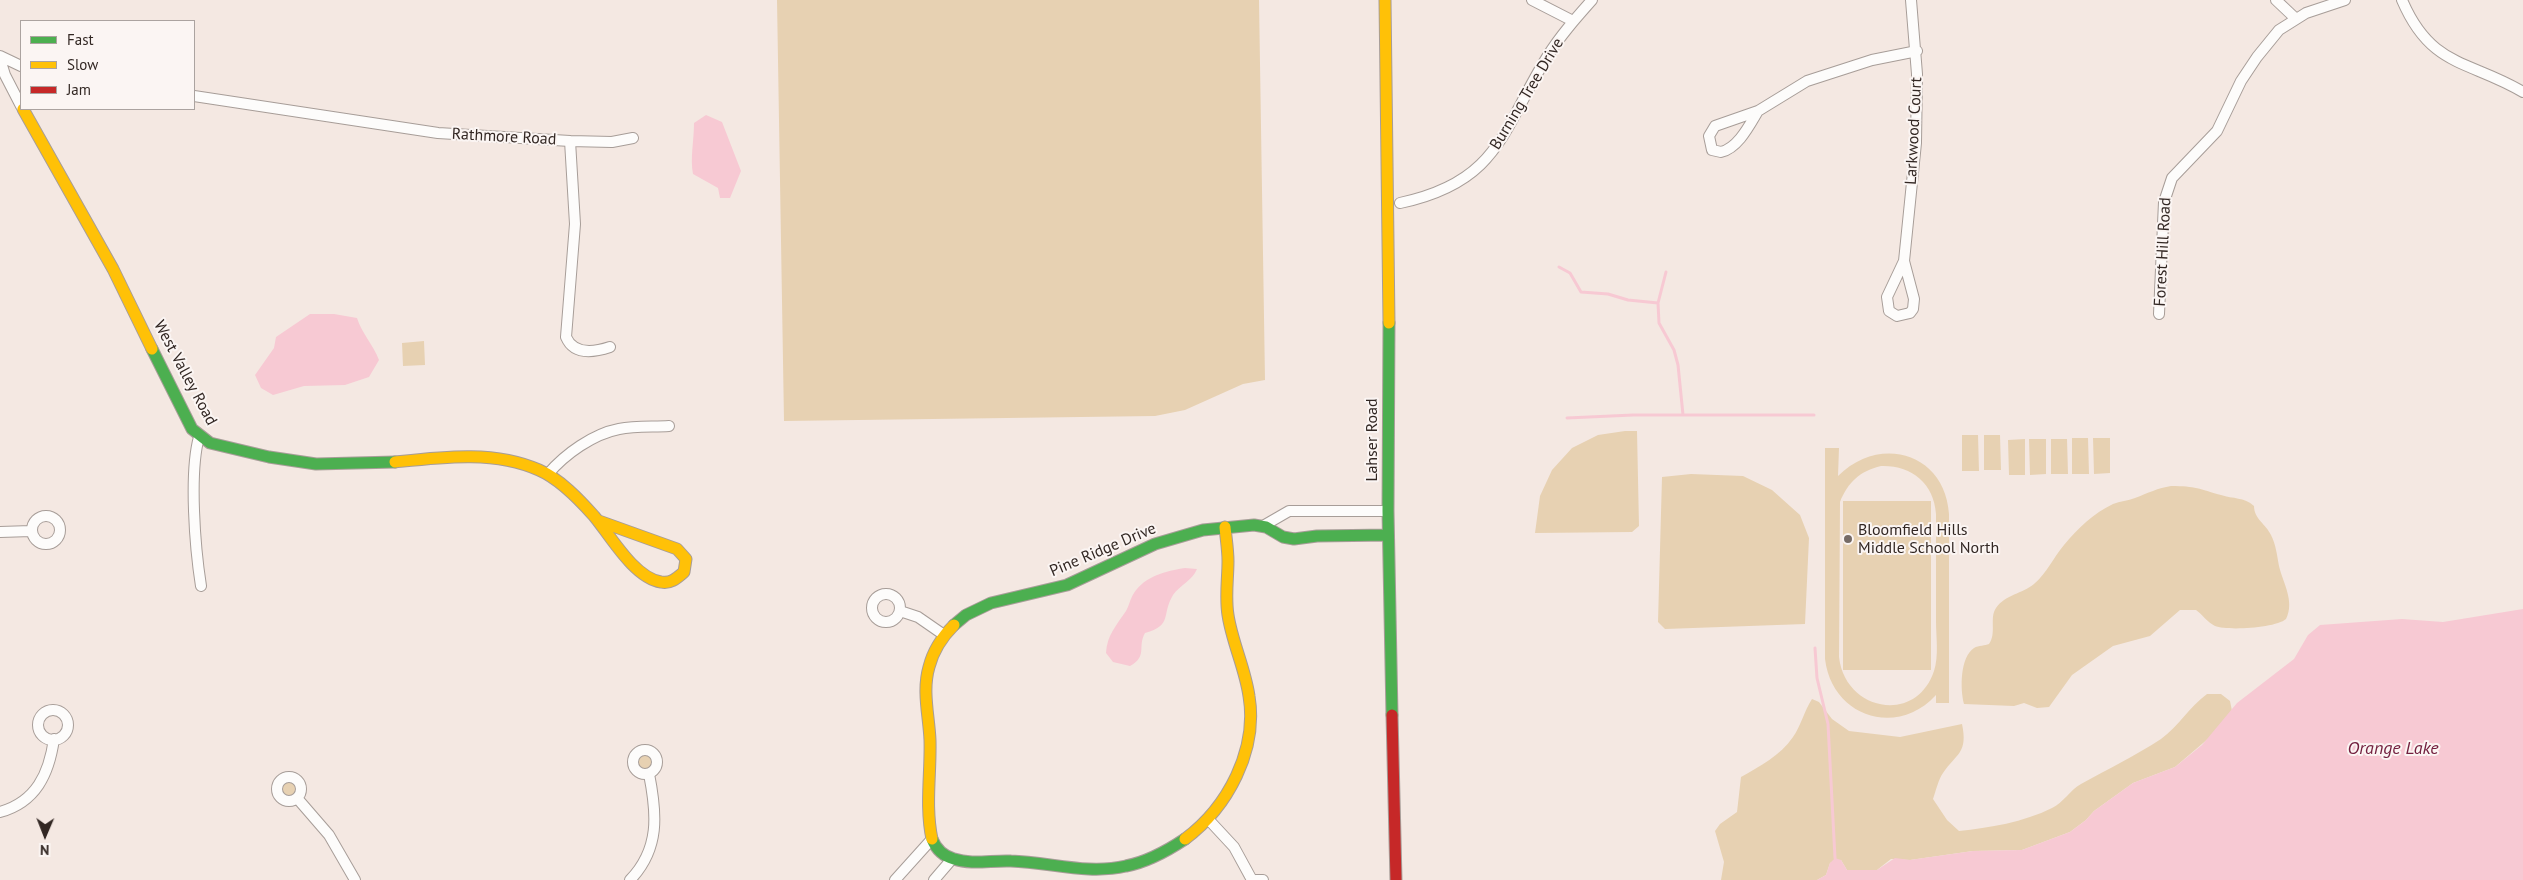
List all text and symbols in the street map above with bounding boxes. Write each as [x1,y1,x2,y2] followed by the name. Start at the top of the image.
[20,20,195,110] legend
[67,30,94,49] text: Fast
[1486,35,1568,153] street label: Burning Tree Drive
[67,55,98,74] text: Slow
[1902,77,1926,185] street label: Larkwood Court
[67,80,91,99] text: Jam
[451,125,557,149] street label: Rathmore Road
[2151,197,2175,307] street label: Forest Hill Road
[149,317,221,429] street label: West Valley Road
[1362,398,1382,482] street label: Lahser Road
[1047,519,1159,581] street label: Pine Ridge Drive
[1858,520,1999,558] place label: Bloomfield Hills Middle School North
[1842,533,1854,545] marker: Bloomfield Hills Middle School North
[2348,738,2438,760] water label: Orange Lake
[20,810,70,860] north arrow
[40,841,50,859] text: N

